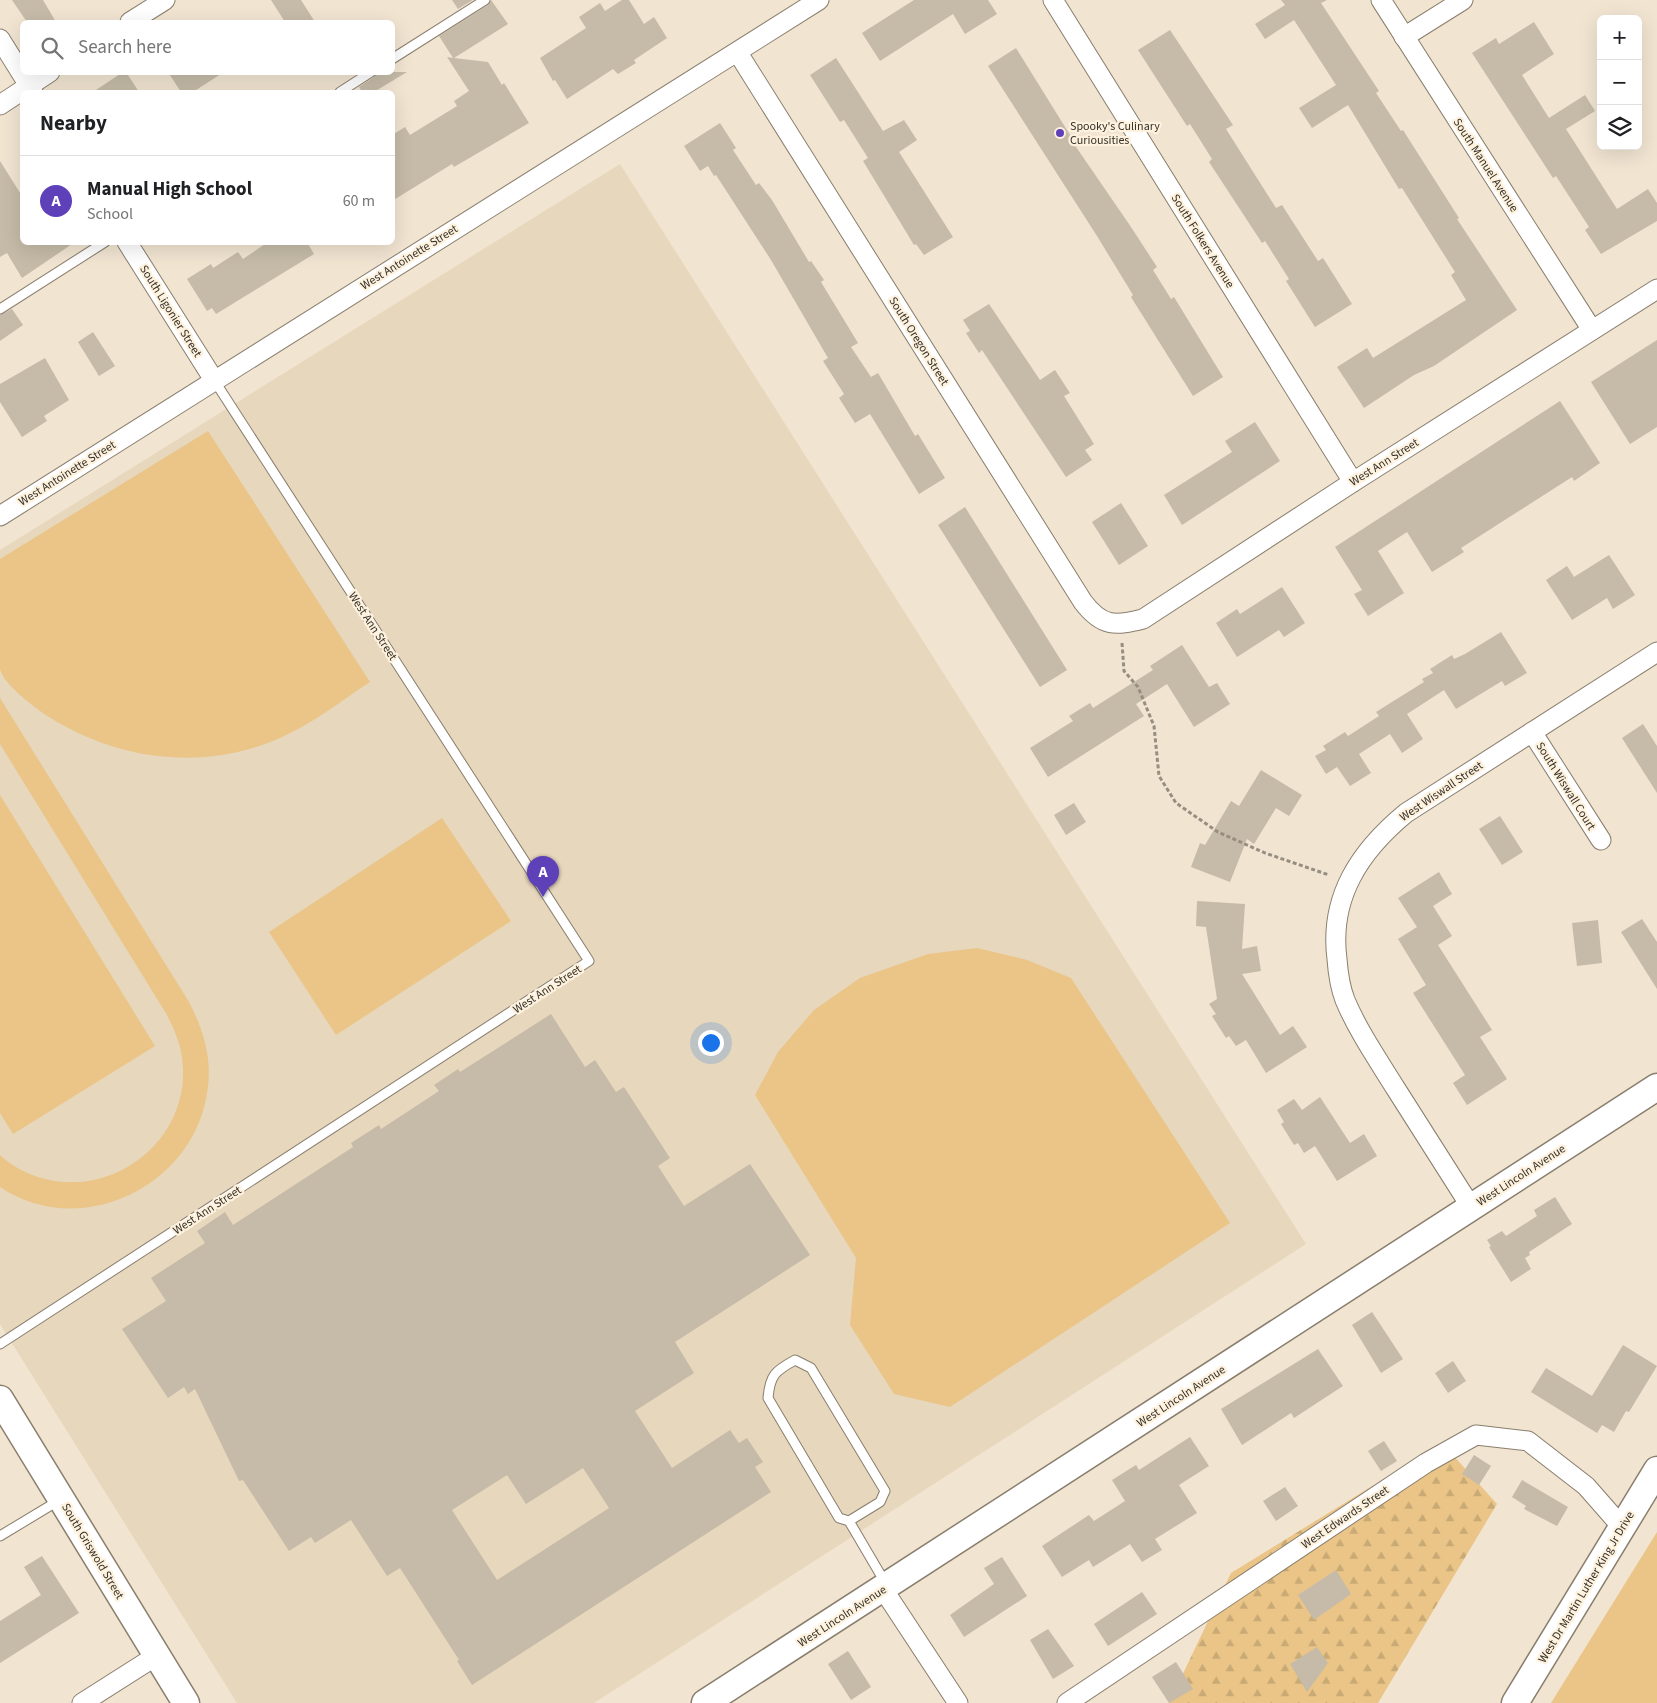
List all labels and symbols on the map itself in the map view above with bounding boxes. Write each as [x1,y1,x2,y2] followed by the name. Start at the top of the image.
[1449,115,1522,216] street label: South Manuel Avenue
[1070,118,1160,149] place label: Spooky's Culinary Curiousities
[1054,127,1066,139] marker: Spooky's Culinary Curiousities
[1167,191,1238,292] street label: South Folkers Avenue
[357,221,461,294] street label: West Antoinette Street
[135,262,206,361] street label: South Ligonier Street
[884,294,953,389] street label: South Oregon Street
[1346,434,1422,490] street label: West Ann Street
[15,437,119,510] street label: West Antoinette Street
[344,589,401,664] street label: West Ann Street
[1532,739,1600,834] street label: South Wiswall Court
[1396,757,1486,826] street label: West Wiswall Street
[527,856,559,897] pin: A
[510,961,585,1018] street label: West Ann Street
[698,1030,724,1056] your location
[1474,1140,1569,1211] street label: West Lincoln Avenue
[170,1182,245,1239] street label: West Ann Street
[1134,1361,1229,1432] street label: West Lincoln Avenue
[1298,1482,1392,1553] street label: West Edwards Street
[57,1500,128,1602] street label: South Griswold Street
[1534,1508,1639,1666] street label: West Dr Martin Luther King Jr Drive
[795,1581,890,1652] street label: West Lincoln Avenue

